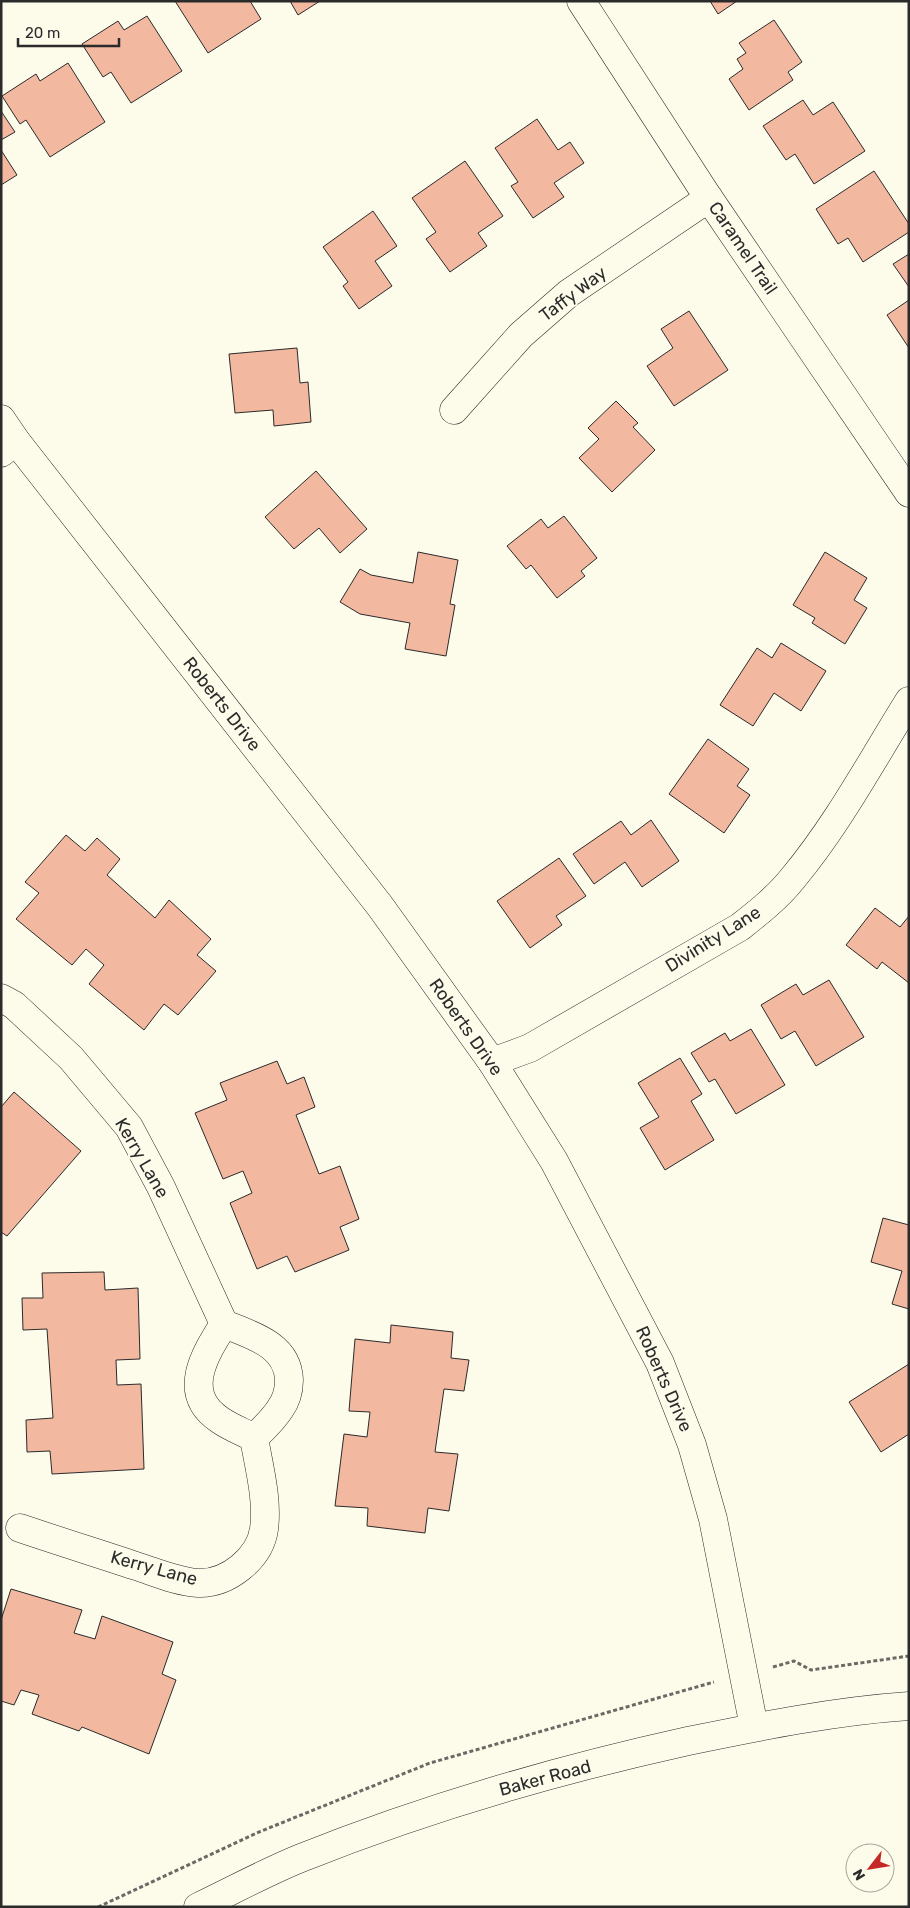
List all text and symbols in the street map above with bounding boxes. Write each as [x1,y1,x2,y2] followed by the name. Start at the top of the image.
[18,15,119,47] scale bar
[25,24,60,42] text: 20 m
[704,197,782,299] street label: Caramel Trail
[535,262,611,326] street label: Taffy Way
[178,652,266,756] street label: Roberts Drive
[661,901,765,977] street label: Divinity Lane
[424,974,508,1080] street label: Roberts Drive
[110,1114,174,1202] street label: Kerry Lane
[631,1323,697,1435] street label: Roberts Drive
[108,1546,200,1590] street label: Kerry Lane
[497,1755,593,1801] street label: Baker Road
[845,1843,895,1893] north arrow
[849,1866,869,1883] text: N

